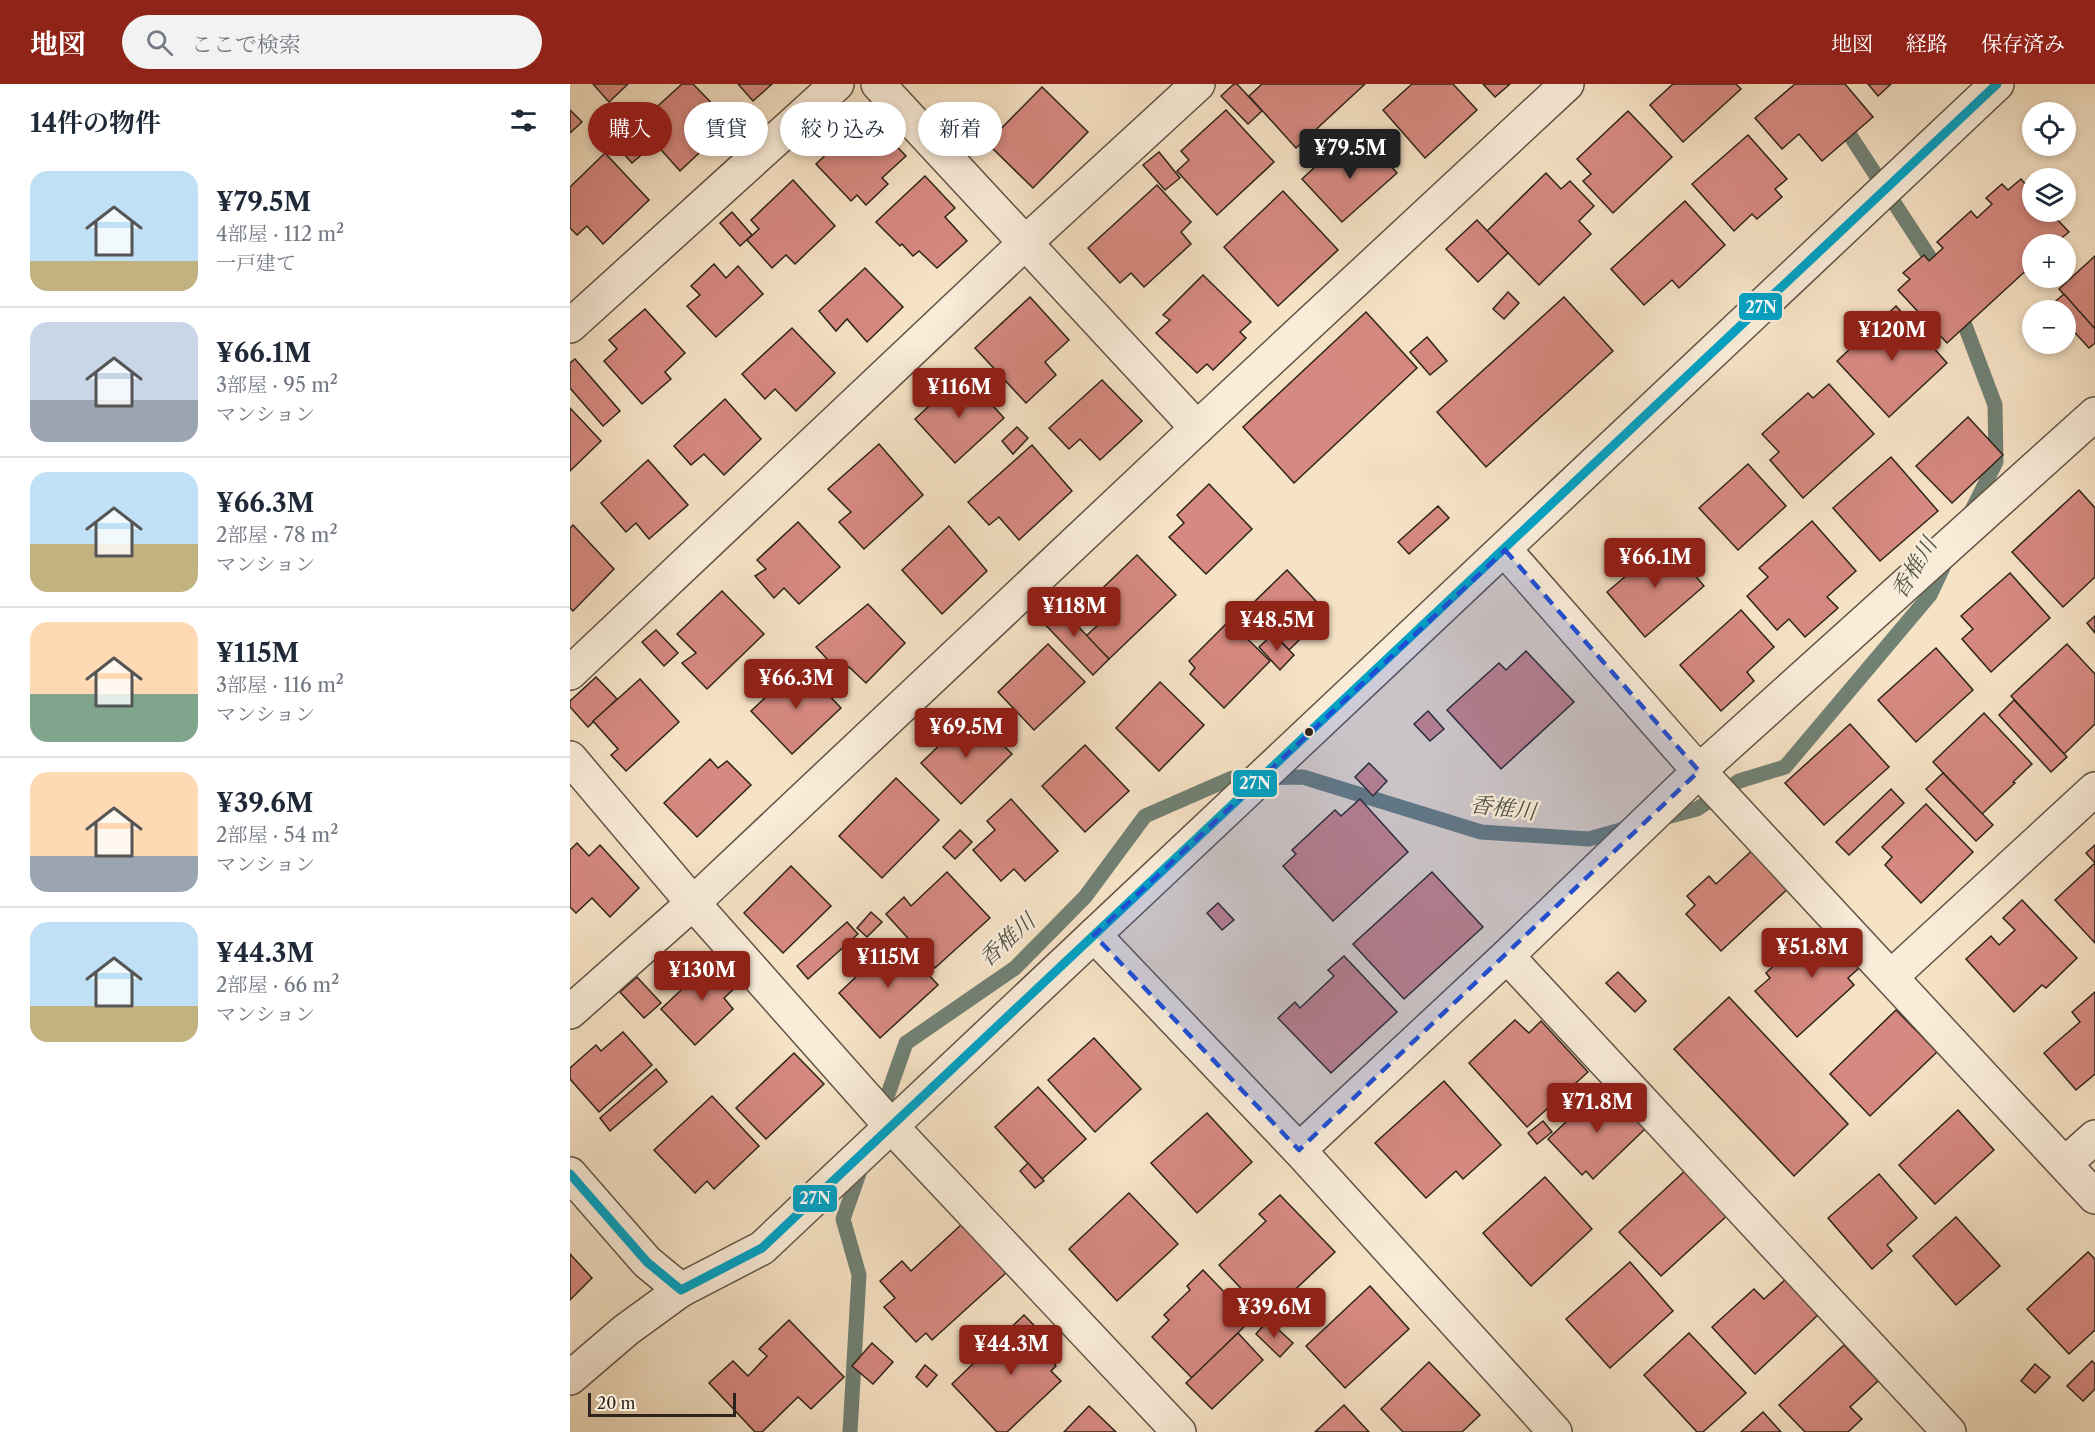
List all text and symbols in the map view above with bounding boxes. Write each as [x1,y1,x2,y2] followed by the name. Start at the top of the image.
[122,15,542,69] search box
[143,26,176,59] icon: search
[30,27,86,61] text: 地図
[191,31,301,58] text: ここで検索
[1831,31,1873,56] text: 地図
[1906,31,1948,56] text: 経路
[1981,31,2065,56] text: 保存済み
[588,102,672,156] chip: 購入
[684,102,768,156] chip: 賃貸
[780,102,906,156] chip: 絞り込み
[918,102,1002,156] chip: 新着
[2022,102,2076,354] map controls
[2022,102,2076,156] button: locate
[507,104,540,137] icon: filters
[30,107,161,139] text: 14件の物件
[1301,129,1399,180] pin: ¥79.5M
[1313,136,1387,160] text: ¥79.5M
[2022,168,2076,222] button: layers
[216,186,311,218] text: ¥79.5M
[78,195,150,267] icon: home
[216,222,344,246] text: 4部屋 · 112 m²
[2022,234,2076,288] button: +
[216,251,296,275] text: 一戸建て
[1738,292,1783,321] line badge: 27N
[1745,297,1777,317] text: 27N
[2022,300,2076,354] button: −
[1850,311,1934,362] pin: ¥120M
[1858,318,1926,342] text: ¥120M
[216,337,311,369] text: ¥66.1M
[78,346,150,418] icon: home
[917,368,1001,419] pin: ¥116M
[216,373,338,397] text: 3部屋 · 95 m²
[927,375,991,399] text: ¥116M
[216,402,315,426] text: マンション
[216,487,314,519] text: ¥66.3M
[78,496,150,568] icon: home
[216,523,338,547] text: 2部屋 · 78 m²
[1885,531,1944,603] water label: 香椎川
[1606,538,1704,589] pin: ¥66.1M
[1618,545,1692,569] text: ¥66.1M
[216,552,315,576] text: マンション
[1032,587,1116,638] pin: ¥118M
[1041,594,1107,618] text: ¥118M
[1228,601,1326,652] pin: ¥48.5M
[1239,608,1315,632] text: ¥48.5M
[216,637,299,669] text: ¥115M
[78,646,150,718] icon: home
[747,659,845,710] pin: ¥66.3M
[758,666,834,690] text: ¥66.3M
[216,673,344,697] text: 3部屋 · 116 m²
[216,702,315,726] text: マンション
[917,708,1015,759] pin: ¥69.5M
[929,715,1003,739] text: ¥69.5M
[1303,726,1315,738] unlabelled marker
[1232,769,1278,798] line badge: 27N
[1239,773,1271,793] text: 27N
[216,787,313,819] text: ¥39.6M
[1469,791,1539,826] water label: 香椎川
[78,796,150,868] icon: home
[216,823,338,847] text: 2部屋 · 54 m²
[216,852,315,876] text: マンション
[973,907,1042,972] water label: 香椎川
[1763,928,1861,979] pin: ¥51.8M
[1776,935,1848,959] text: ¥51.8M
[216,937,314,969] text: ¥44.3M
[846,938,930,989] pin: ¥115M
[856,945,920,969] text: ¥115M
[78,946,150,1018] icon: home
[660,951,744,1002] pin: ¥130M
[668,958,736,982] text: ¥130M
[216,973,339,997] text: 2部屋 · 66 m²
[216,1002,315,1026] text: マンション
[1548,1083,1646,1134] pin: ¥71.8M
[1561,1090,1633,1114] text: ¥71.8M
[792,1184,838,1213] line badge: 27N
[799,1188,831,1208] text: 27N
[1225,1288,1323,1339] pin: ¥39.6M
[1237,1295,1311,1319] text: ¥39.6M
[962,1325,1060,1376] pin: ¥44.3M
[973,1332,1049,1356] text: ¥44.3M
[588,1390,736,1418] scale bar
[597,1393,636,1413] text: 20 m

